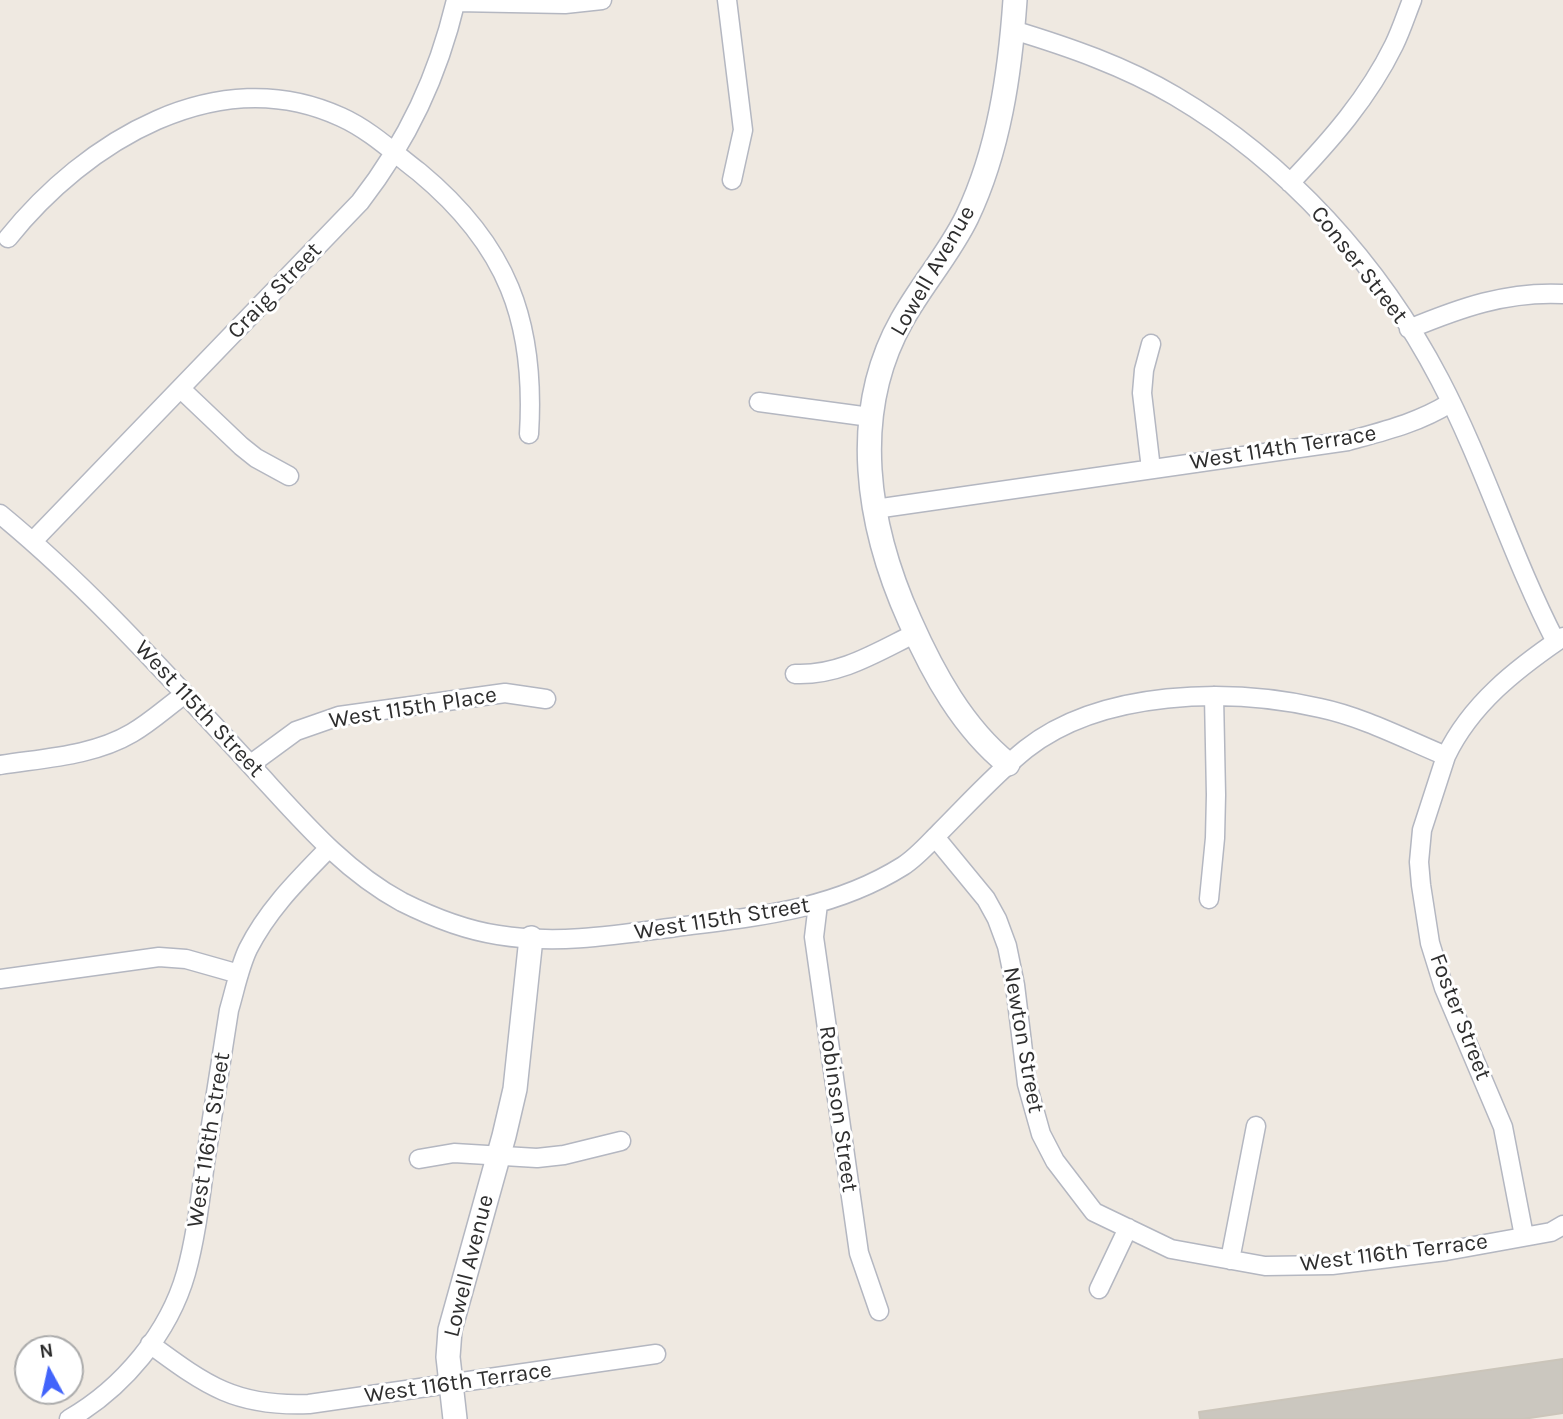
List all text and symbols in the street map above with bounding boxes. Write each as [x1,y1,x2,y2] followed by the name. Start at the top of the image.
[885,201,981,341] street label: Lowell Avenue
[1305,201,1413,329] street label: Conser Street
[222,237,328,345] street label: Craig Street
[1188,420,1378,476] street label: West 114th Terrace
[129,635,269,783] street label: West 115th Street
[327,681,499,735] street label: West 115th Place
[632,892,812,946] street label: West 115th Street
[1423,950,1497,1084] street label: Foster Street
[997,965,1049,1115] street label: Newton Street
[813,1024,863,1194] street label: Robinson Street
[181,1050,237,1230] street label: West 116th Street
[438,1192,500,1340] street label: Lowell Avenue
[1299,1228,1489,1278] street label: West 116th Terrace
[14,1335,84,1405] north arrow
[38,1339,55,1363] text: N
[363,1356,553,1410] street label: West 116th Terrace

